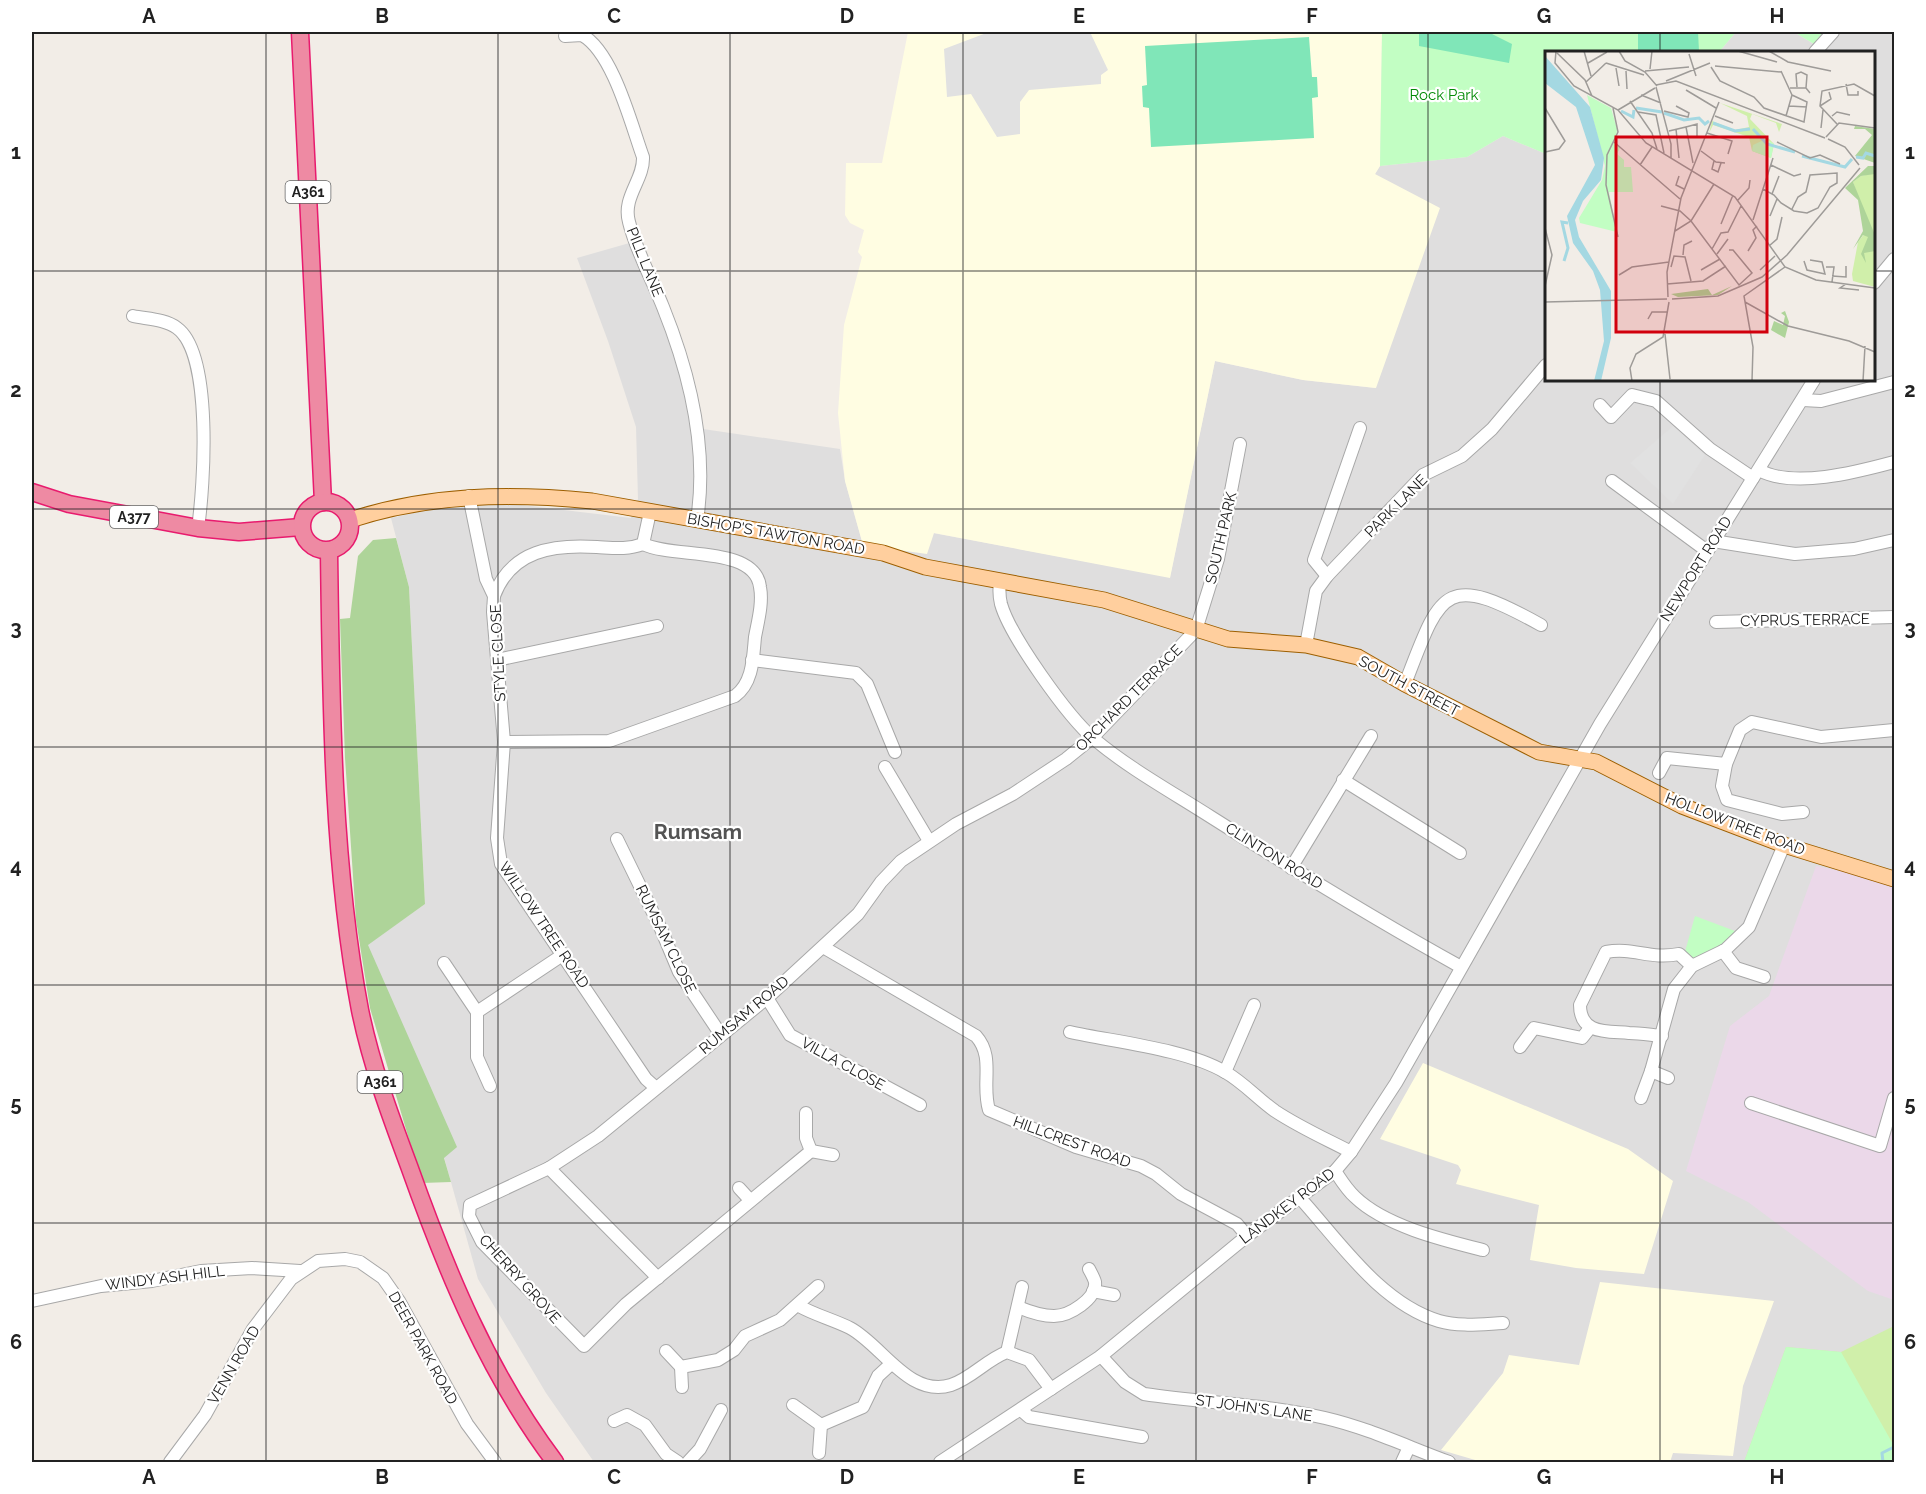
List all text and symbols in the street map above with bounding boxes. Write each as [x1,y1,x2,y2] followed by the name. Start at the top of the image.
[142,4,156,28] text: A
[375,4,389,28] text: B
[607,4,621,28] text: C
[840,4,854,28] text: D
[1073,4,1085,28] text: E
[1306,4,1318,28] text: F
[1537,4,1551,28] text: G
[1770,4,1784,28] text: H
[1545,51,1875,381] inset map
[1409,86,1479,104] park label: Rock Park
[11,140,21,164] text: 1
[1905,140,1915,164] text: 1
[286,181,330,203] road number: A361
[623,225,667,299] street label: PILL LANE
[10,378,22,402] text: 2
[1904,378,1916,402] text: 2
[1361,471,1431,541] street label: PARK LANE
[1202,490,1240,586] street label: SOUTH PARK
[110,506,158,528] road number: A377
[686,510,866,559] street label: BISHOP'S TAWTON ROAD
[1656,513,1736,625] street label: NEWPORT ROAD
[486,604,510,702] street label: STYLE CLOSE
[1740,610,1870,630] street label: CYPRUS TERRACE
[10,616,22,640] text: 3
[1904,616,1916,640] text: 3
[1072,641,1186,755] street label: ORCHARD TERRACE
[1356,652,1462,720] street label: SOUTH STREET
[1662,789,1808,859] street label: HOLLOWTREE ROAD
[654,819,742,844] district label: Rumsam
[1222,819,1326,893] street label: CLINTON ROAD
[10,854,22,878] text: 4
[1904,854,1916,878] text: 4
[495,858,593,992] street label: WILLOW TREE ROAD
[632,882,700,996] street label: RUMSAM CLOSE
[695,972,793,1058] street label: RUMSAM ROAD
[798,1034,888,1094] street label: VILLA CLOSE
[358,1071,403,1093] road number: A361
[10,1092,22,1116] text: 5
[1904,1092,1916,1116] text: 5
[1011,1112,1134,1172] street label: HILLCREST ROAD
[1236,1164,1338,1248] street label: LANDKEY ROAD
[475,1231,565,1327] street label: CHERRY GROVE
[104,1262,226,1294] street label: WINDY ASH HILL
[385,1289,462,1408] street label: DEER PARK ROAD
[204,1322,264,1408] street label: VENN ROAD
[10,1330,22,1354] text: 6
[1904,1330,1916,1354] text: 6
[1194,1391,1314,1425] street label: ST JOHN'S LANE
[142,1465,156,1489] text: A
[375,1465,389,1489] text: B
[607,1465,621,1489] text: C
[840,1465,854,1489] text: D
[1073,1465,1085,1489] text: E
[1306,1465,1318,1489] text: F
[1537,1465,1551,1489] text: G
[1770,1465,1784,1489] text: H

